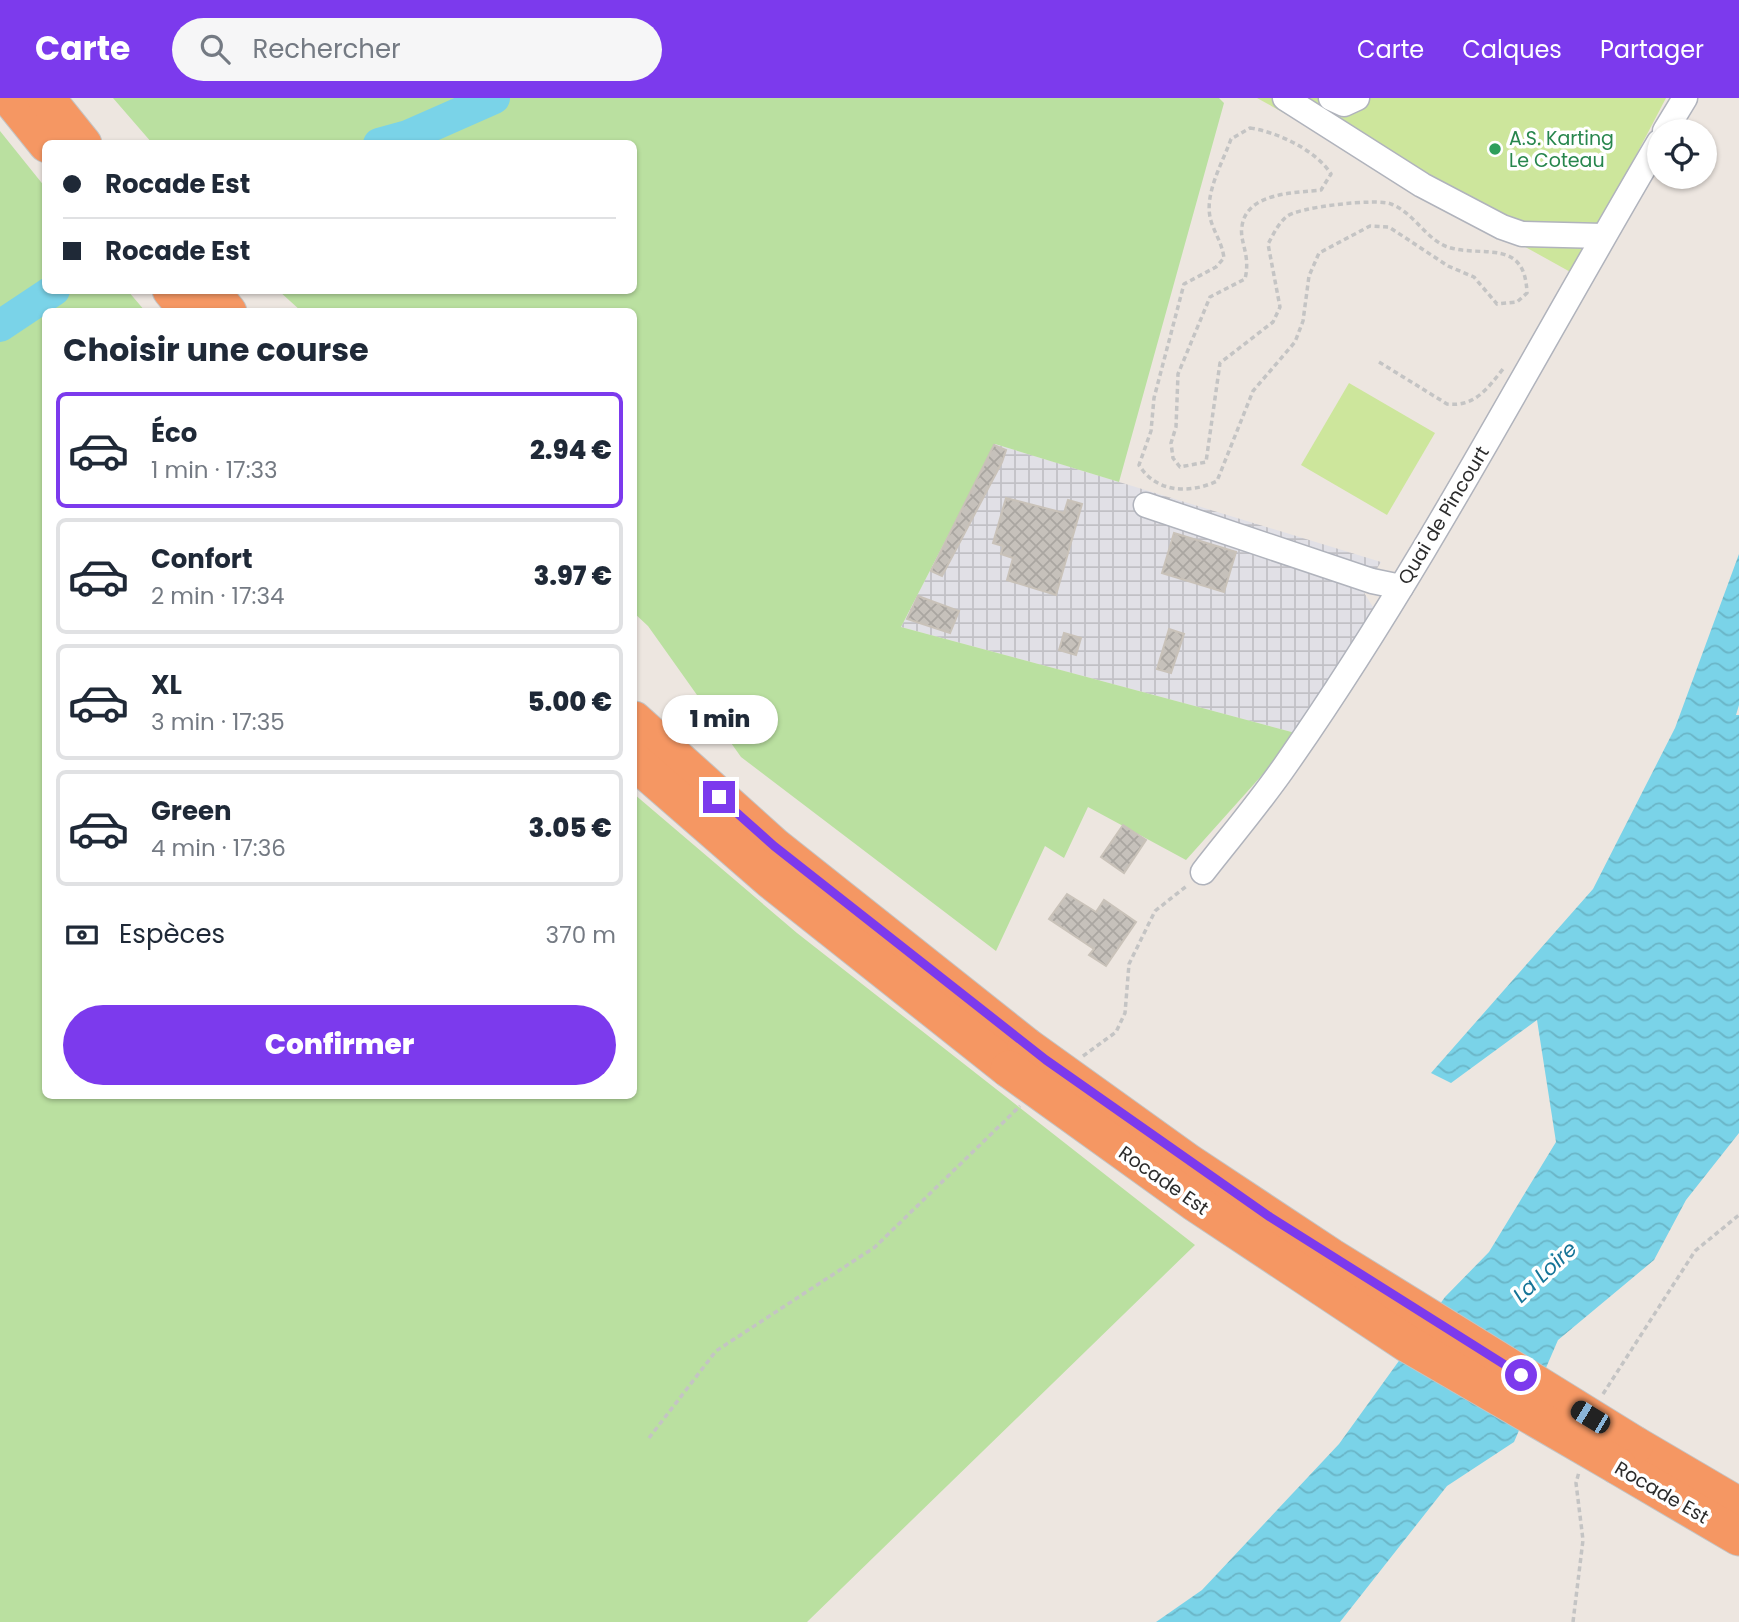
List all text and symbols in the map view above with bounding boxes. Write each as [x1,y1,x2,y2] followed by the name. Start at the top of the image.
[172,18,662,81] search box
[35,25,130,72] text: Carte
[196,30,234,68] icon: search
[252,31,401,67] text: Rechercher
[1357,33,1424,66] text: Carte
[1462,33,1562,66] text: Calques
[1600,33,1704,66] text: Partager
[1647,119,1717,189] map controls
[1647,119,1717,189] button: locate
[1509,125,1614,174] place label: A.S. Karting Le Coteau
[1487,141,1503,157] marker: A.S. Karting Le Coteau
[105,166,250,202] text: Rocade Est
[105,233,250,269] text: Rocade Est
[63,327,369,372] text: Choisir une course
[151,415,197,451] text: Éco
[67,419,130,482] icon: car
[530,432,612,468] text: 2.94 €
[1391,441,1495,590] street label: Quai de Pincourt
[151,454,278,486] text: 1 min · 17:33
[151,541,253,577] text: Confort
[67,545,130,608] icon: car
[533,558,612,594] text: 3.97 €
[151,580,284,612] text: 2 min · 17:34
[151,667,182,703] text: XL
[67,671,130,734] icon: car
[527,684,612,720] text: 5.00 €
[661,696,777,744] callout: 1 min
[690,703,750,735] text: 1 min
[151,706,285,738] text: 3 min · 17:35
[703,781,735,813] route end
[151,793,232,829] text: Green
[67,797,130,860] icon: car
[529,810,612,846] text: 3.05 €
[151,832,286,864] text: 4 min · 17:36
[63,916,101,954] icon: cash
[119,916,225,952] text: Espèces
[546,919,616,951] text: 370 m
[63,1005,616,1085] button: Confirmer
[1113,1139,1214,1221] street label: Rocade Est
[1506,1234,1583,1309] water label: La Loire
[1505,1359,1537,1391] route start
[1567,1397,1614,1437] car
[1610,1455,1714,1530] street label: Rocade Est

